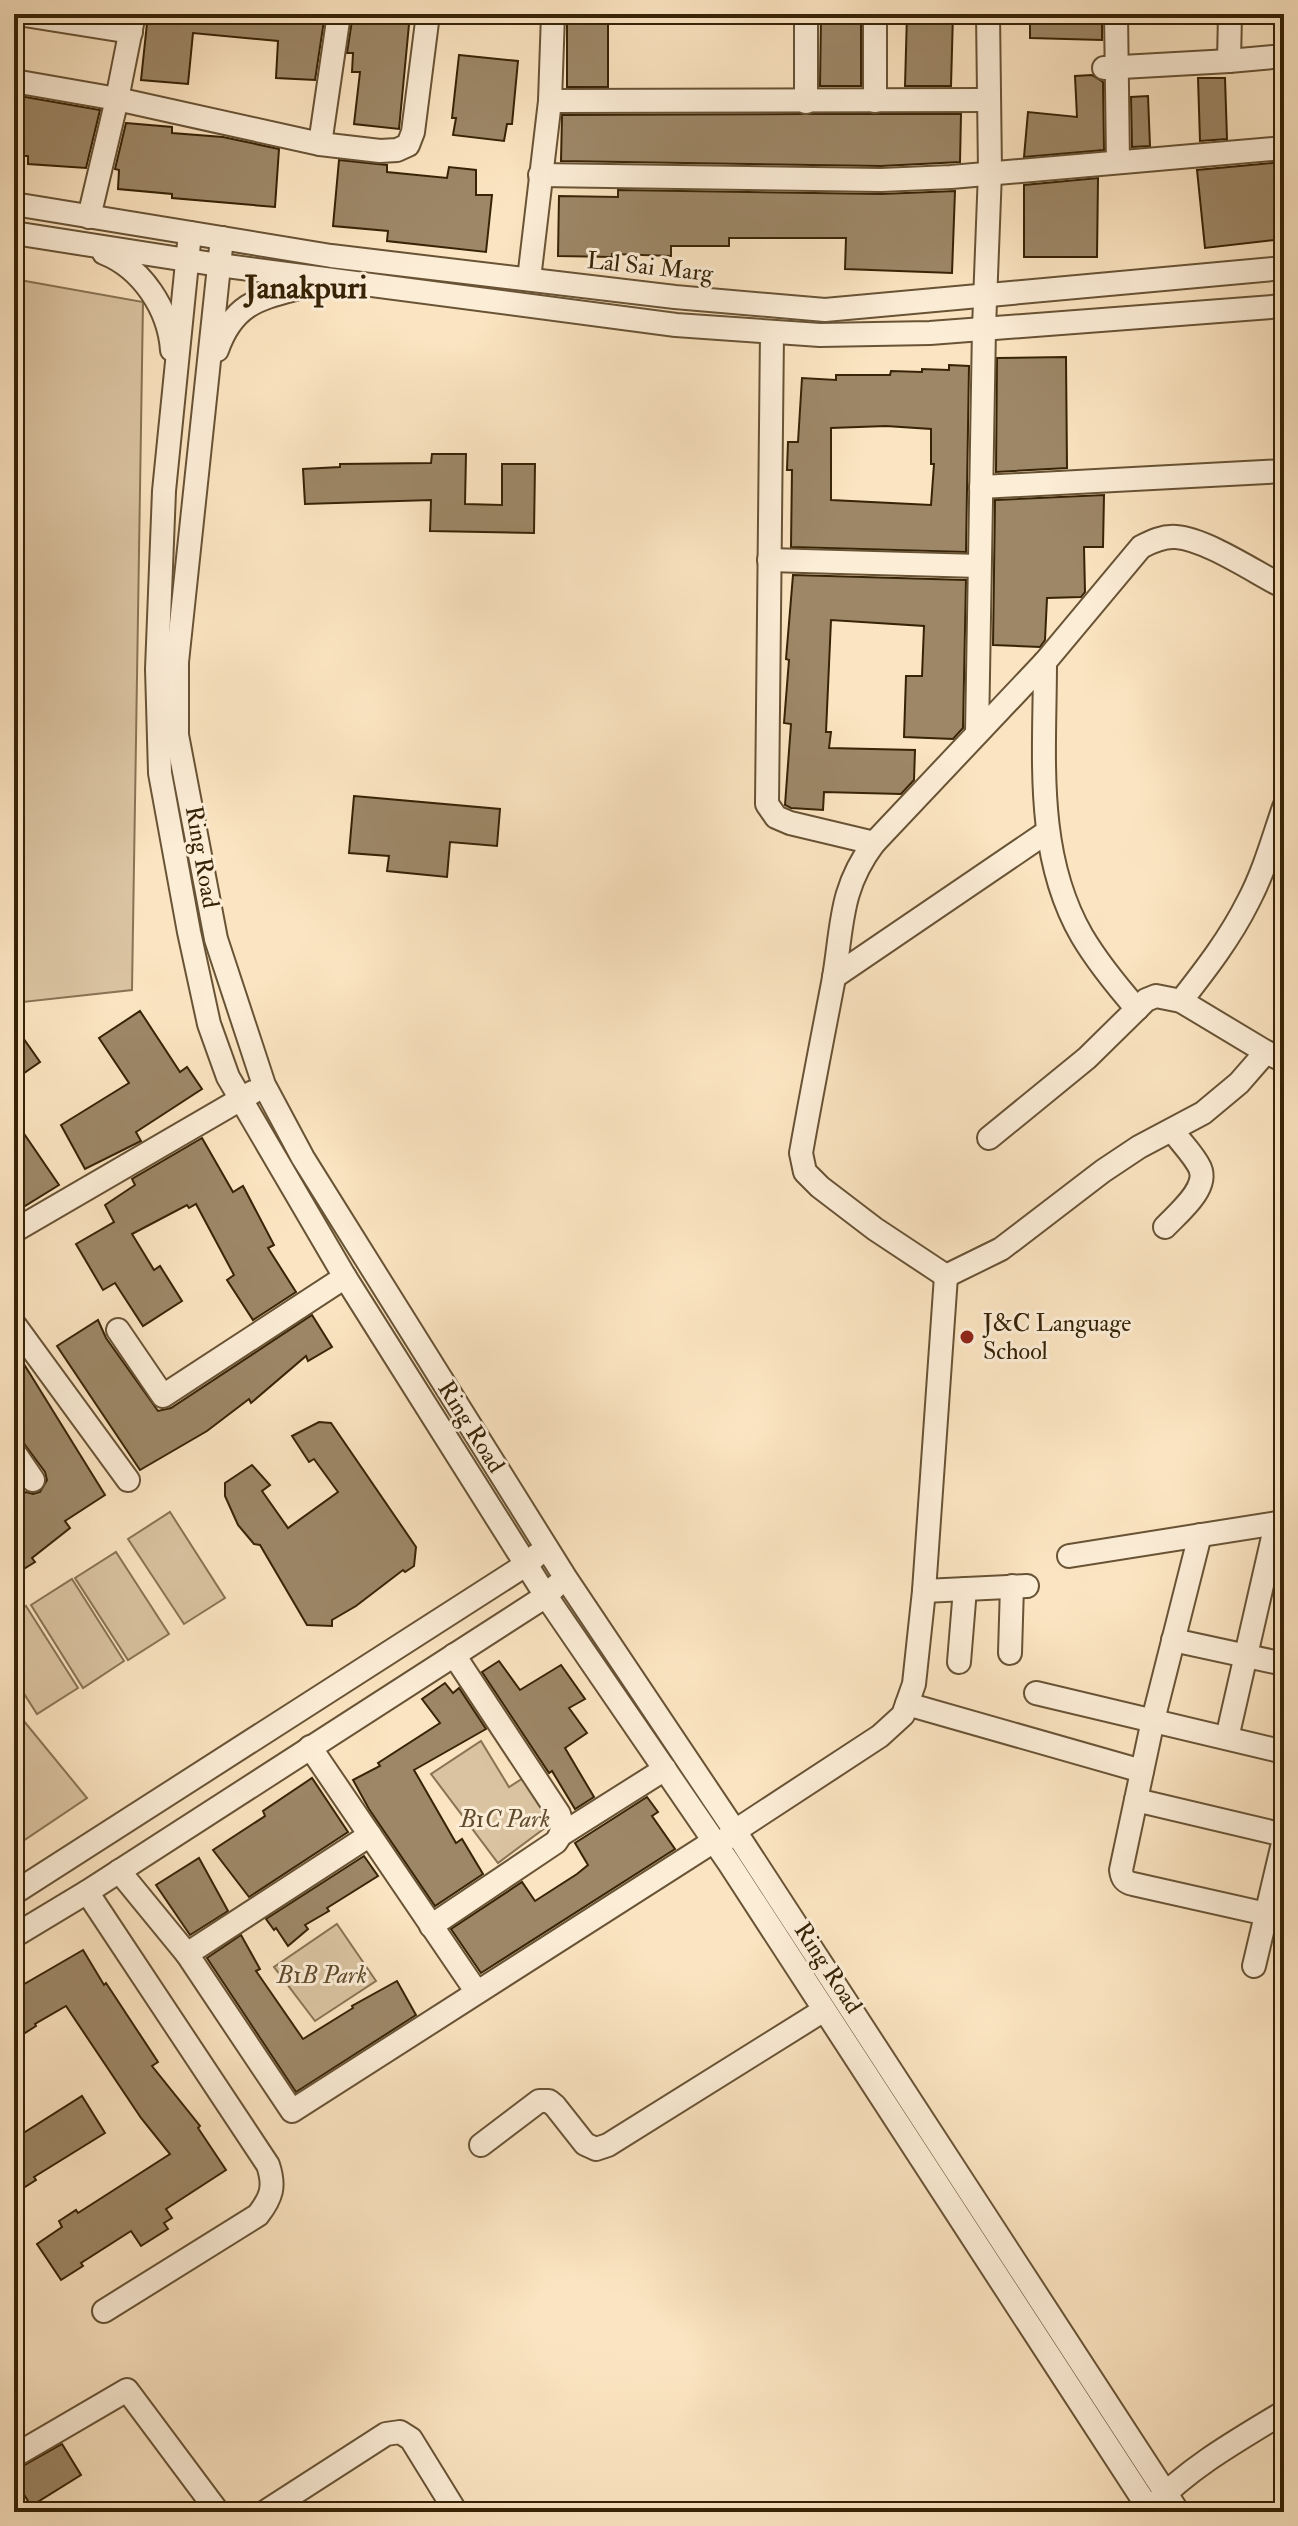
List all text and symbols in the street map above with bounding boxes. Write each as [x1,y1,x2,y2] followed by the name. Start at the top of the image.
[585,245,716,289] street label: Lal Sai Marg
[242,268,368,308] district label: Janakpuri
[178,804,226,911] street label: Ring Road
[982,1308,1131,1367] place label: J&C Language School
[958,1328,976,1346] marker: J&C Language School
[431,1375,512,1479] street label: Ring Road
[459,1804,550,1835] park label: B1C Park
[787,1916,869,2020] street label: Ring Road
[276,1960,367,1991] park label: B1B Park

